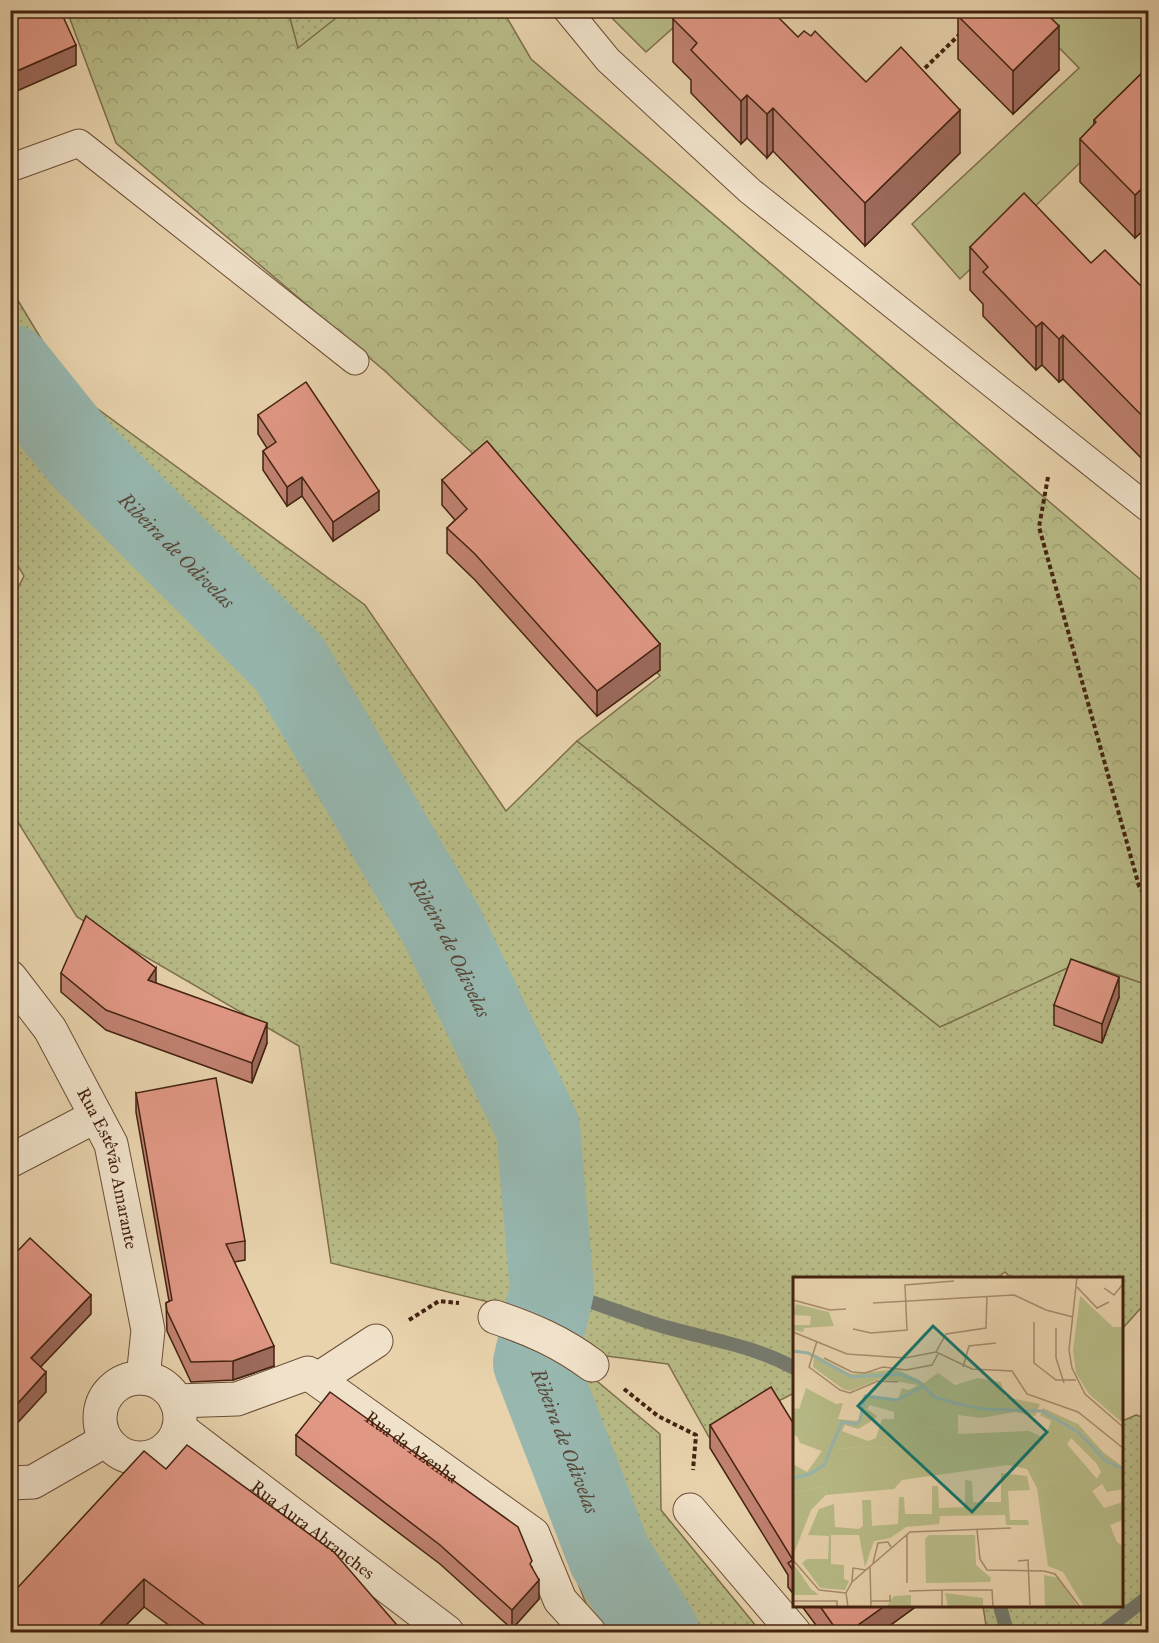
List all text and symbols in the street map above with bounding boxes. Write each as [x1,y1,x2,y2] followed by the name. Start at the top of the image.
[113,487,240,614] water label: Ribeira de Odivelas
[404,872,496,1022] water label: Ribeira de Odivelas
[72,1084,143,1251] street label: Rua Estêvão Amarante
[793,1277,1123,1607] inset map
[526,1364,604,1518] water label: Ribeira de Odivelas
[361,1406,463,1488] street label: Rua da Azenha
[246,1476,379,1584] street label: Rua Aura Abranches

